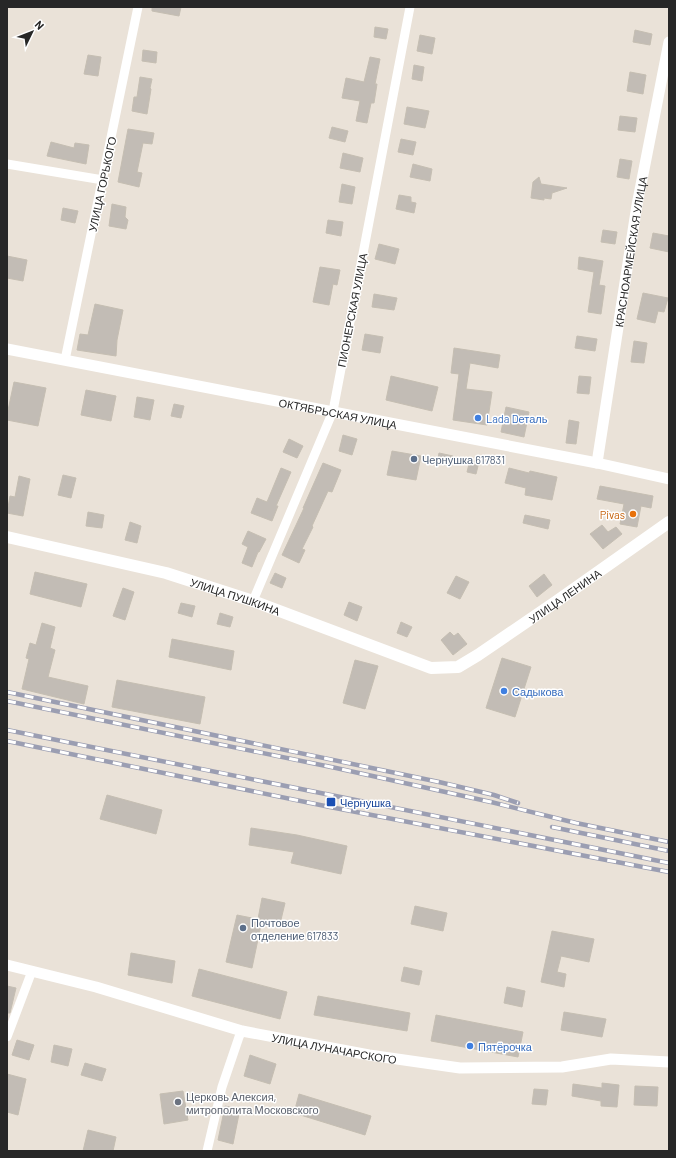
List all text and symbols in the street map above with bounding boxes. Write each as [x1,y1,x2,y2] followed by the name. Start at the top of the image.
[12,12,52,52] north arrow
[32,18,47,32] text: N
[86,135,118,233] street label: УЛИЦА ГОРЬКОГО
[612,174,649,328] street label: КРАСНОАРМЕЙСКАЯ УЛИЦА
[335,251,370,368] street label: ПИОНЕРСКАЯ УЛИЦА
[278,395,399,431] street label: ОКТЯБРЬСКАЯ УЛИЦА
[486,412,548,425] place label: Lada Dеталь
[473,413,483,423] marker: Lada Dеталь
[422,453,505,466] place label: Чернушка 617831
[409,454,419,464] marker: Чернушка 617831
[600,508,625,521] place label: Pivas
[628,509,638,519] marker: Pivas
[526,565,604,625] street label: УЛИЦА ЛЕНИНА
[189,575,283,617] street label: УЛИЦА ПУШКИНА
[512,685,564,698] place label: Садыкова
[499,686,509,696] marker: Садыкова
[325,796,337,808] marker: Чернушка
[340,796,392,809] place label: Чернушка
[251,916,338,942] place label: Почтовое отделение 617833
[238,923,248,933] marker: Почтовое отделение 617833
[271,1030,398,1065] street label: УЛИЦА ЛУНАЧАРСКОГО
[478,1040,533,1053] place label: Пятёрочка
[465,1041,475,1051] marker: Пятёрочка
[186,1090,319,1116] place label: Церковь Алексия, митрополита Московского
[173,1097,183,1107] marker: Церковь Алексия, митрополита Московского

